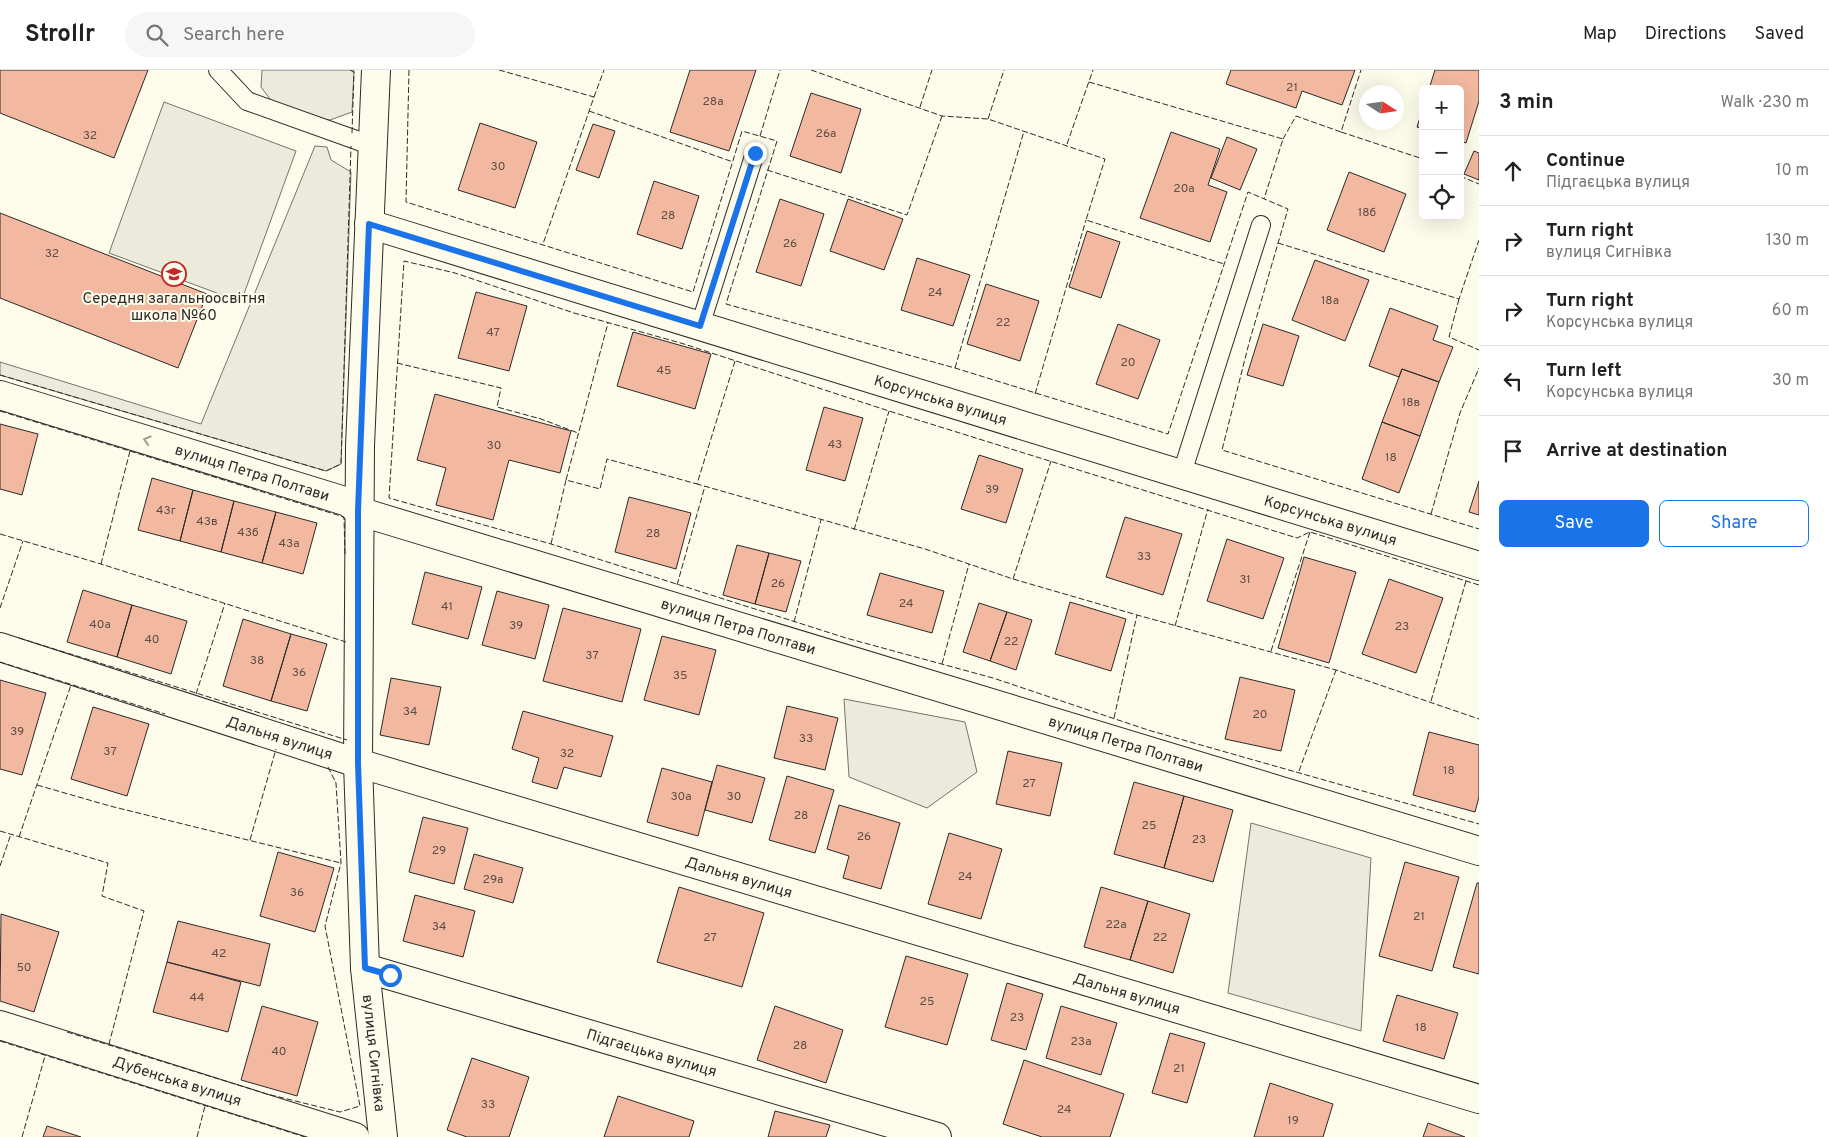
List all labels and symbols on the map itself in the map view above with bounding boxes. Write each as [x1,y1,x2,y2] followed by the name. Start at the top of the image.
[1286,80,1298,96] house number: 21
[1359,85,1404,130] north arrow
[702,94,724,110] house number: 28а
[816,126,836,142] house number: 26а
[83,128,97,144] house number: 32
[744,142,767,165] route end
[491,159,505,175] house number: 30
[1173,181,1195,197] house number: 20а
[1358,205,1377,221] house number: 18б
[661,208,675,224] house number: 28
[783,236,797,252] house number: 26
[45,246,59,262] house number: 32
[161,261,187,287] school or university icon: Середня загальноосвітня школа №60
[928,285,942,301] house number: 24
[83,290,265,326] place label: Середня загальноосвітня школа №60
[1321,293,1339,309] house number: 18а
[996,315,1010,331] house number: 22
[486,325,500,341] house number: 47
[1120,355,1136,371] house number: 20
[657,363,671,379] house number: 45
[871,372,1009,431] street label: Корсунська вулиця
[1402,395,1420,411] house number: 18в
[143,436,152,446] one-way arrow
[828,437,842,453] house number: 43
[487,438,501,454] house number: 30
[172,441,332,507] street label: вулиця Петра Полтави
[1385,450,1397,466] house number: 18
[985,482,999,498] house number: 39
[1261,492,1399,551] street label: Корсунська вулиця
[156,503,176,519] house number: 43г
[196,514,218,530] house number: 43в
[237,525,259,541] house number: 43б
[646,526,660,542] house number: 28
[278,536,300,552] house number: 43а
[1137,549,1151,565] house number: 33
[1239,572,1251,588] house number: 31
[771,576,785,592] house number: 26
[658,595,818,660] street label: вулиця Петра Полтави
[899,596,913,612] house number: 24
[441,599,453,615] house number: 41
[89,617,111,633] house number: 40а
[509,618,523,634] house number: 39
[1395,619,1409,635] house number: 23
[144,632,160,648] house number: 40
[1004,634,1018,650] house number: 22
[585,648,599,664] house number: 37
[250,653,264,669] house number: 38
[292,665,306,681] house number: 36
[673,668,687,684] house number: 35
[403,704,417,720] house number: 34
[1252,707,1268,723] house number: 20
[224,713,335,765] street label: Дальня вулиця
[1046,713,1205,778] street label: вулиця Петра Полтави
[10,724,24,740] house number: 39
[799,731,813,747] house number: 33
[103,744,117,760] house number: 37
[560,746,574,762] house number: 32
[1443,763,1455,779] house number: 18
[1022,776,1036,792] house number: 27
[670,789,692,805] house number: 30а
[727,789,741,805] house number: 30
[794,808,808,824] house number: 28
[1142,818,1156,834] house number: 25
[857,829,871,845] house number: 26
[1192,832,1206,848] house number: 23
[432,843,446,859] house number: 29
[683,854,794,904] street label: Дальня вулиця
[958,869,972,885] house number: 24
[483,872,503,888] house number: 29а
[290,885,304,901] house number: 36
[1413,909,1425,925] house number: 21
[1105,917,1127,933] house number: 22а
[432,919,446,935] house number: 34
[703,930,717,946] house number: 27
[1153,930,1167,946] house number: 22
[212,946,226,962] house number: 42
[16,960,32,976] house number: 50
[379,964,402,987] route start
[1071,970,1182,1020] street label: Дальня вулиця
[190,990,204,1006] house number: 44
[357,994,388,1113] street label: вулиця Сигнівка
[920,994,934,1010] house number: 25
[1010,1010,1024,1026] house number: 23
[1415,1020,1427,1036] house number: 18
[584,1026,719,1082] street label: Підгаєцька вулиця
[1071,1034,1092,1050] house number: 23а
[793,1038,807,1054] house number: 28
[271,1044,287,1060] house number: 40
[110,1053,244,1112] street label: Дубенська вулиця
[1173,1061,1185,1077] house number: 21
[481,1097,495,1113] house number: 33
[1057,1102,1071,1118] house number: 24
[1287,1113,1299,1129] house number: 19

